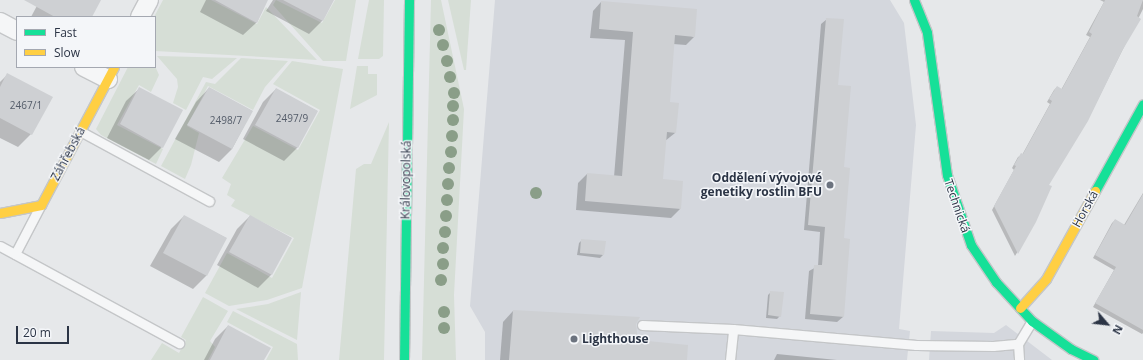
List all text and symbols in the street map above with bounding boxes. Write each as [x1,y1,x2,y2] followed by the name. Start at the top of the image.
[16,16,156,68] legend
[54,24,77,41] text: Fast
[54,44,80,61] text: Slow
[10,100,42,112] house number: 2467/1
[276,113,308,125] house number: 2497/9
[210,115,242,127] house number: 2498/7
[48,125,88,183] street label: Záhřebská
[398,141,414,219] street label: Královopolská
[701,171,822,199] place label: Oddělení vývojové genetiky rostlin BFU
[941,177,973,235] street label: Technická
[825,180,835,190] marker: Oddělení vývojové genetiky rostlin BFU
[1069,188,1101,230] street label: Horská
[1087,304,1127,344] north arrow
[18,318,71,344] scale bar
[1109,322,1127,337] text: N
[23,324,51,341] text: 20 m
[582,332,649,346] place label: Lighthouse
[569,334,579,344] marker: Lighthouse

